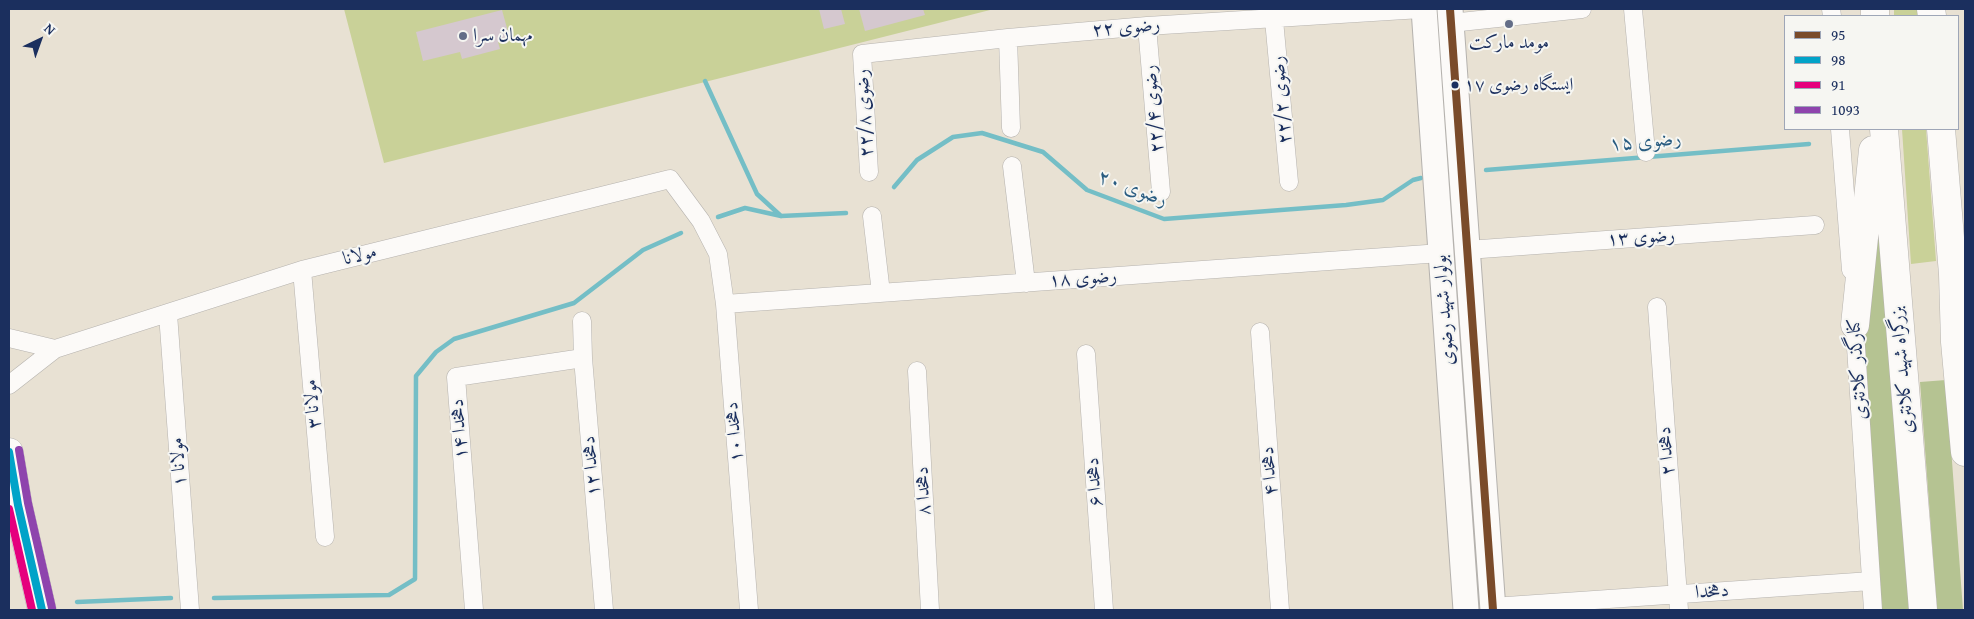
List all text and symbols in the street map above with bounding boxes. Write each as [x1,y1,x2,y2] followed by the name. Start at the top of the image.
[1091,14,1161,42] street label: رضوی ۲۲
[15,15,65,65] north arrow
[1784,15,1959,130] legend
[40,18,60,39] text: N
[1503,18,1515,30] marker: مومد مارکت
[1831,24,1845,45] text: 95
[473,25,532,47] place label: مهمان سرا
[457,30,469,42] marker: مهمان سرا
[1469,32,1549,54] place label: مومد مارکت
[1831,49,1845,70] text: 98
[1267,55,1297,145] street label: رضوی ۲۲/۲
[1139,64,1169,154] street label: رضوی ۲۲/۴
[851,68,879,158] street label: رضوی ۲۲/۸
[1464,74,1573,96] place label: ایستگاه رضوی ۱۷
[1831,74,1845,95] text: 91
[1450,80,1460,90] marker: ایستگاه رضوی ۱۷
[1831,99,1860,120] text: 1093
[1609,127,1683,157] water label: رضوی ۱۵
[1095,165,1171,213] water label: رضوی ۲۰
[1606,224,1676,252] street label: رضوی ۱۳
[341,241,379,271] street label: مولانا
[1430,254,1460,366] street label: بولوار شهید رضوی
[1048,265,1118,293] street label: رضوی ۱۸
[1886,305,1920,435] street label: بزرگراه شهید کلانتری
[1843,317,1873,421] street label: کنارگذر کلانتری
[299,378,327,430] street label: مولانا ۳
[447,398,473,460] street label: دهخدا ۱۴
[721,401,749,463] street label: دهخدا ۱۰
[1654,426,1680,476] street label: دهخدا ۲
[578,435,606,497] street label: دهخدا ۱۲
[166,437,192,487] street label: مولانا ۱
[1257,446,1283,496] street label: دهخدا ۴
[1082,457,1108,507] street label: دهخدا ۶
[911,466,937,516] street label: دهخدا ۸
[1694,579,1730,605] street label: دهخدا

